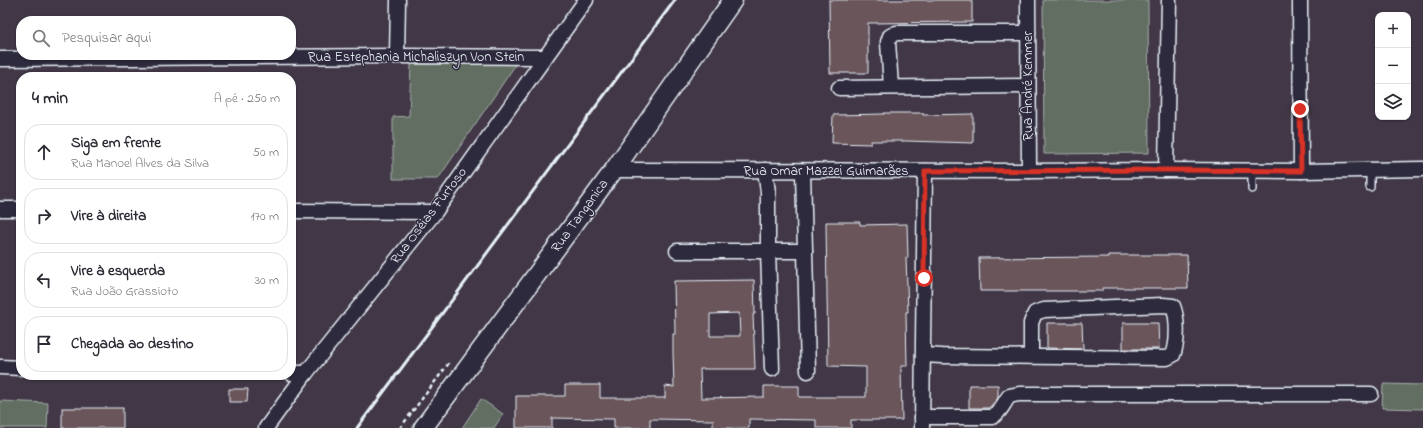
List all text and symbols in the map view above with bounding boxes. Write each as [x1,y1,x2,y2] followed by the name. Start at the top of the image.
[1375,12,1411,120] map controls
[1375,12,1411,48] button: +
[16,16,296,60] search box
[30,27,52,49] icon: search
[62,27,151,49] text: Pesquisar aqui
[1018,31,1039,141] street label: Rua André Kemmer
[308,47,524,69] street label: Rua Estephania Michaliszyn Von Stein
[1375,48,1411,84] button: −
[1375,84,1411,120] button: layers
[32,86,68,111] text: 4 min
[214,89,280,108] text: A pé · 250 m
[1291,100,1309,118] route end
[71,132,161,154] text: Siga em frente
[33,141,55,163] icon: ahead
[253,143,279,162] text: 50 m
[71,154,209,173] text: Rua Manoel Alves da Silva
[744,161,908,182] street label: Rua Omar Mazzei Guimarães
[385,163,473,269] street label: Rua Oséias Furtoso
[546,175,615,258] street label: Rua Tanganica
[33,205,55,227] icon: right
[71,205,146,227] text: Vire à direita
[251,207,279,226] text: 170 m
[71,260,165,282] text: Vire à esquerda
[33,269,55,291] icon: left
[915,269,933,287] route start
[255,271,279,290] text: 30 m
[71,282,178,301] text: Rua João Grassioto
[33,333,55,355] icon: arrive
[71,333,194,355] text: Chegada ao destino

